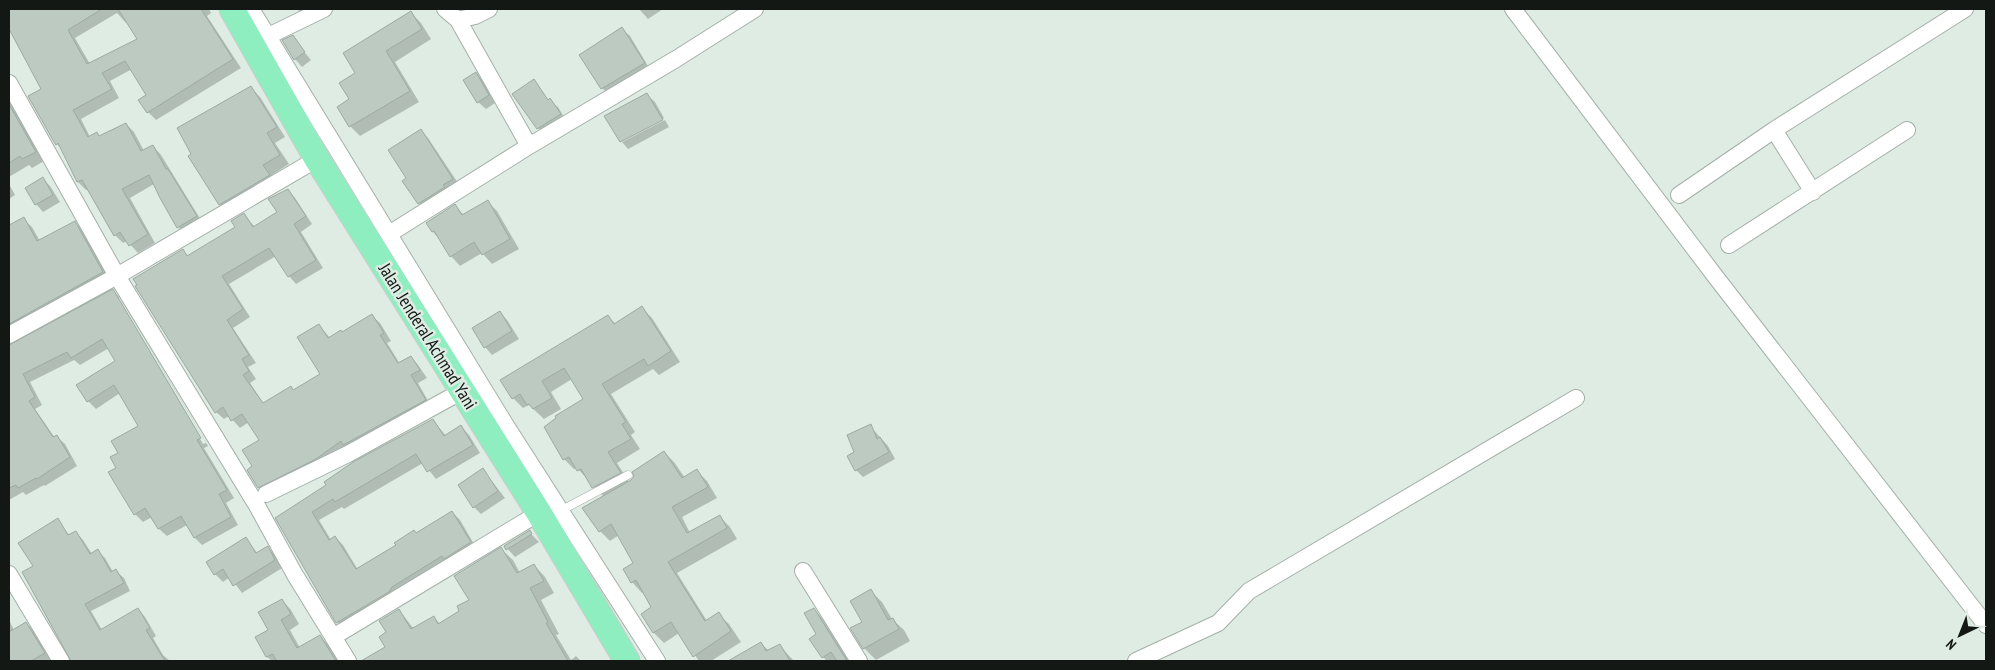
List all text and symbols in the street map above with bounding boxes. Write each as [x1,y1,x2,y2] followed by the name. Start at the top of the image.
[373,258,482,413] street label: Jalan Jenderal Achmad Yani
[1935,610,1985,660] north arrow
[1942,635,1960,654] text: N

